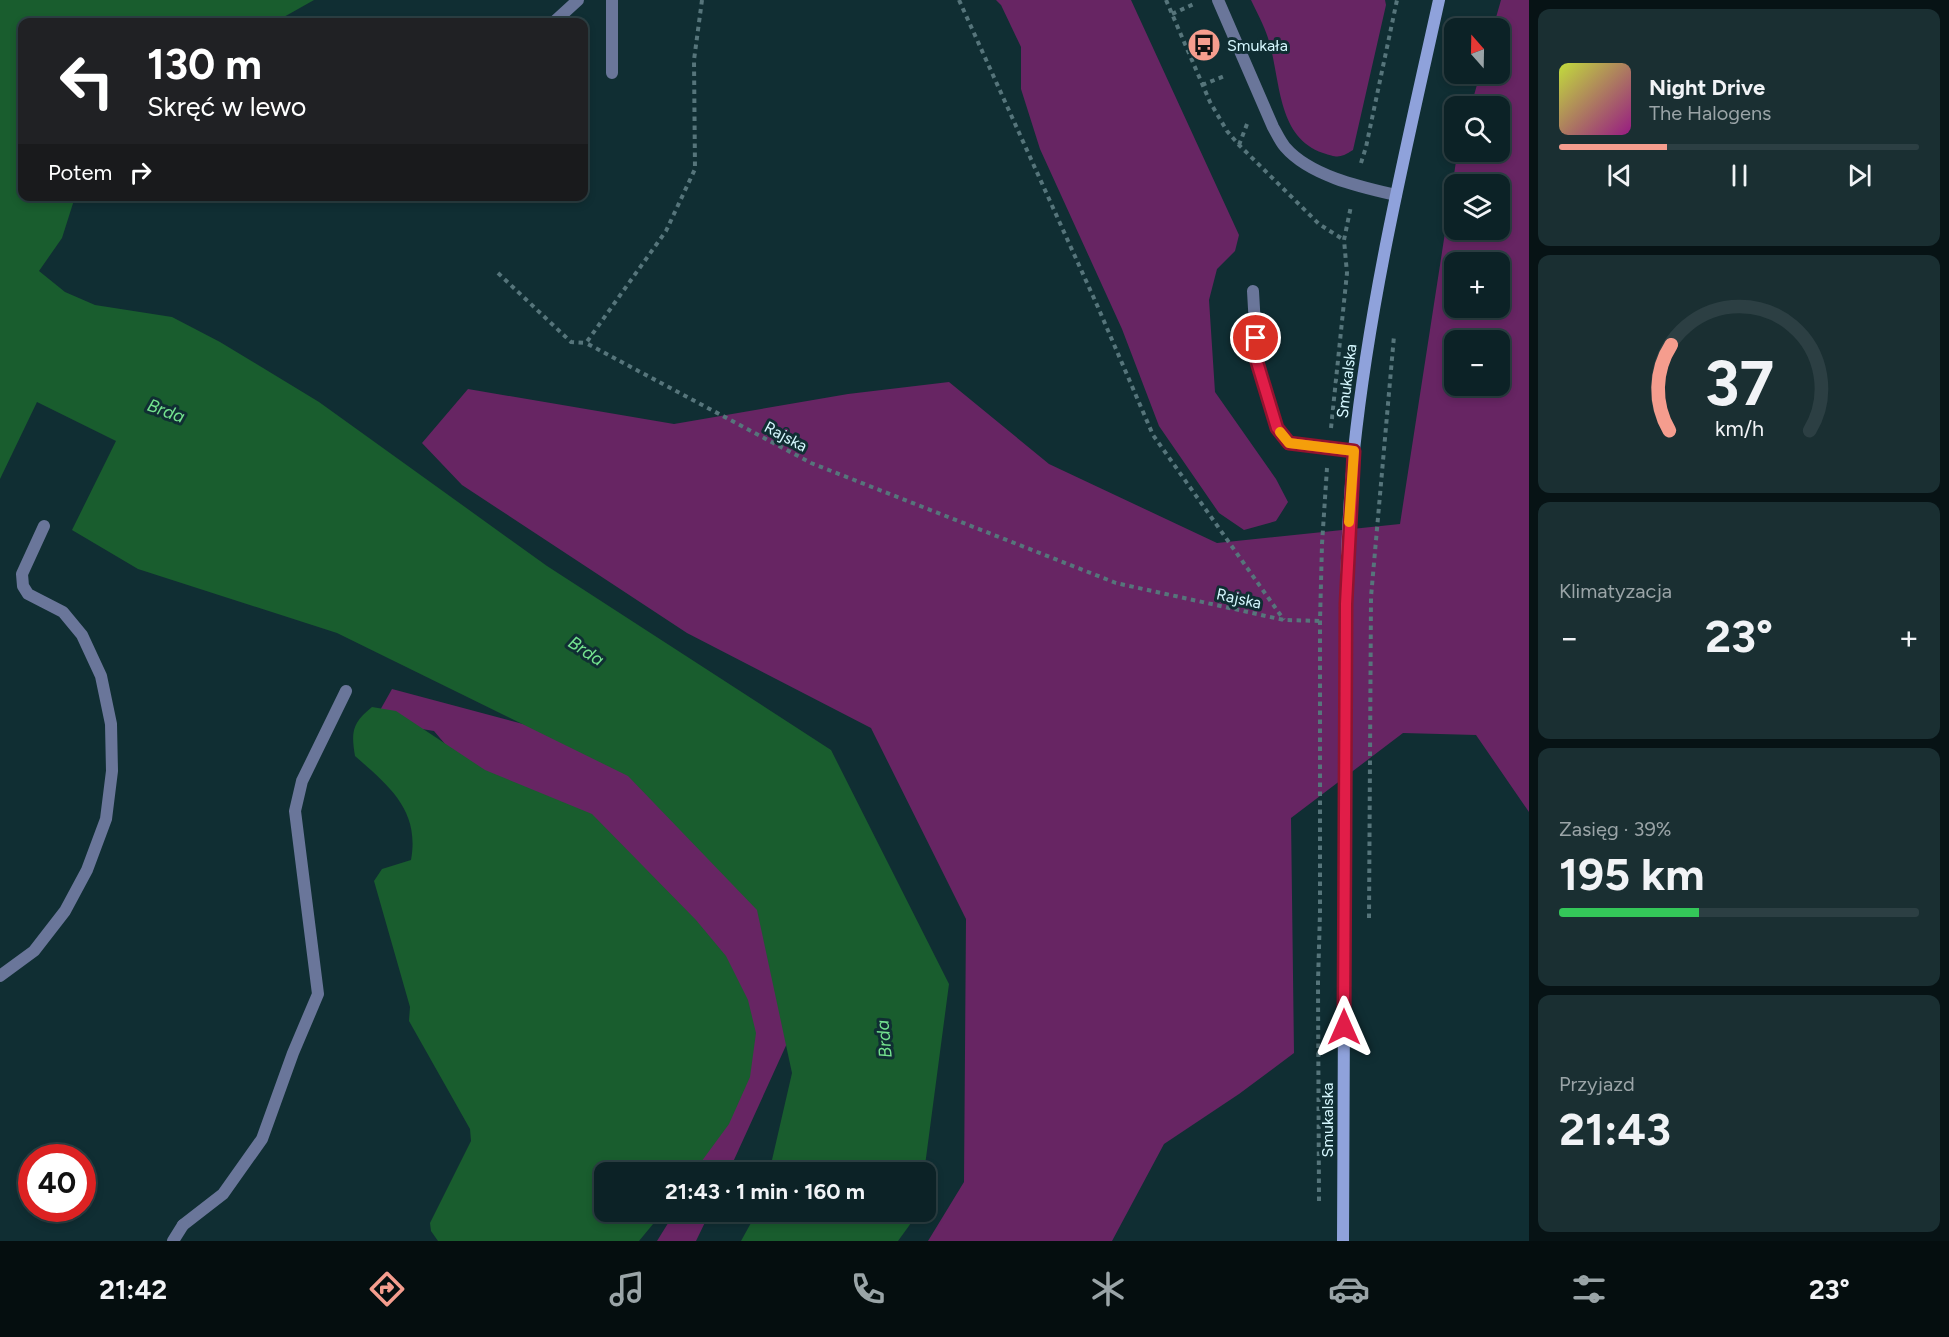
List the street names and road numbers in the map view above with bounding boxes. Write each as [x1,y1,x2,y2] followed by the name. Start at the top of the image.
[1333,343,1360,419] street label: Smukalska
[761,417,810,456] street label: Rajska
[1215,584,1263,613] street label: Rajska
[1318,1083,1337,1157] street label: Smukalska

